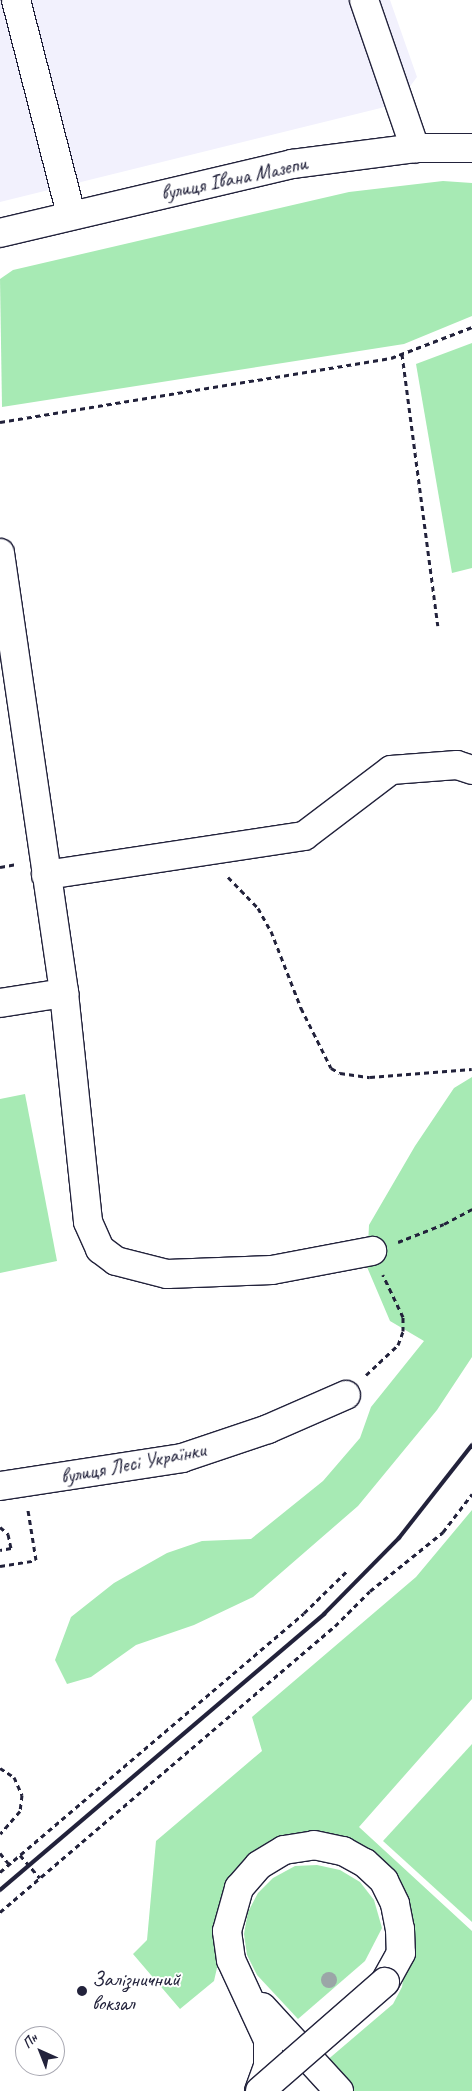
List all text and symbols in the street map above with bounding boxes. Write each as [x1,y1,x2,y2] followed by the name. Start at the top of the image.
[159,150,309,206] street label: вулиця Івана Мазепи
[58,1437,208,1489] street label: вулиця Лесі Українки
[92,1966,180,2016] place label: Залізничний вокзал
[76,1985,88,1997] marker: Залізничний вокзал
[15,2026,65,2076] north arrow
[19,2029,41,2052] text: Пн

